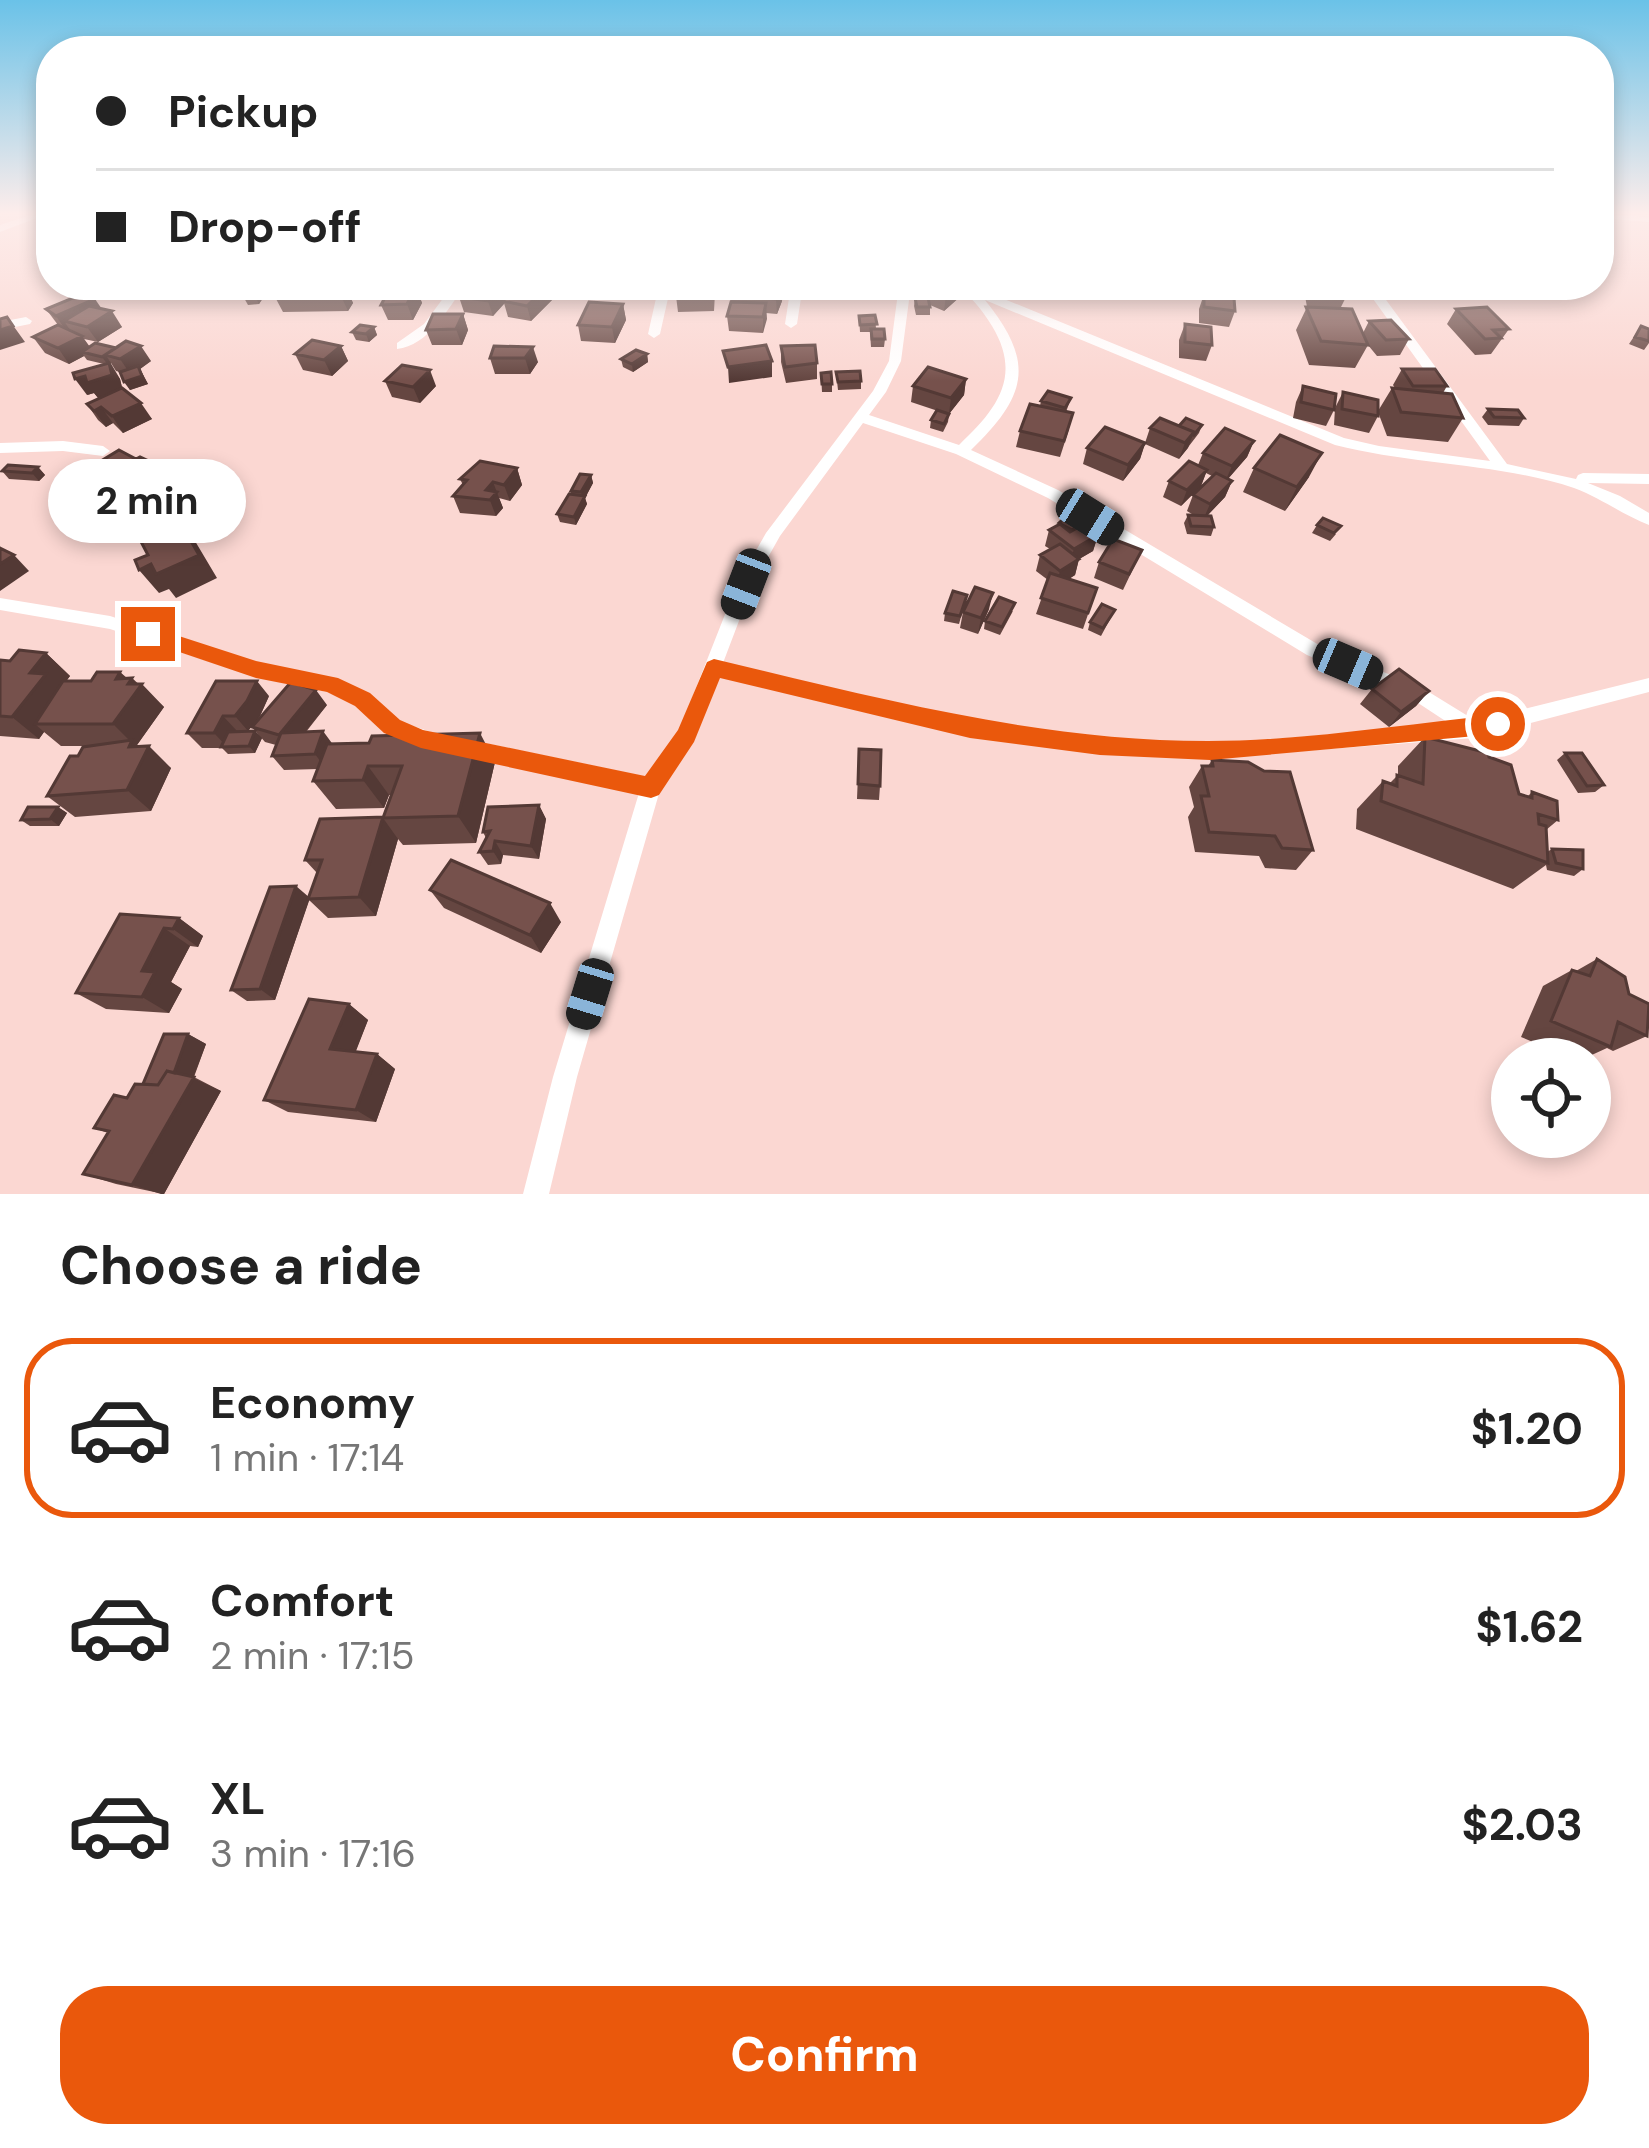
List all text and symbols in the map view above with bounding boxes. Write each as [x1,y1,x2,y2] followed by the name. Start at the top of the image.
[168,82,318,141] text: Pickup
[168,197,362,256] text: Drop-off
[49,460,247,544] callout: 2 min
[95,475,199,526] text: 2 min
[1050,483,1130,551] car
[716,544,776,624] car
[121,607,175,661] route end
[1308,633,1388,695] car
[1471,697,1525,751] route start
[562,954,618,1034] car
[1491,1038,1611,1158] map controls
[1491,1038,1611,1158] button: locate
[60,1230,422,1301] text: Choose a ride
[210,1373,415,1432] text: Economy
[66,1374,174,1482] icon: car
[1471,1399,1583,1458] text: $1.20
[210,1432,404,1483] text: 1 min · 17:14
[210,1571,394,1630] text: Comfort
[66,1572,174,1680] icon: car
[1475,1597,1583,1656] text: $1.62
[210,1630,415,1681] text: 2 min · 17:15
[210,1769,265,1828] text: XL
[66,1770,174,1878] icon: car
[1461,1795,1583,1854] text: $2.03
[210,1828,416,1879] text: 3 min · 17:16
[60,1986,1589,2124] button: Confirm

